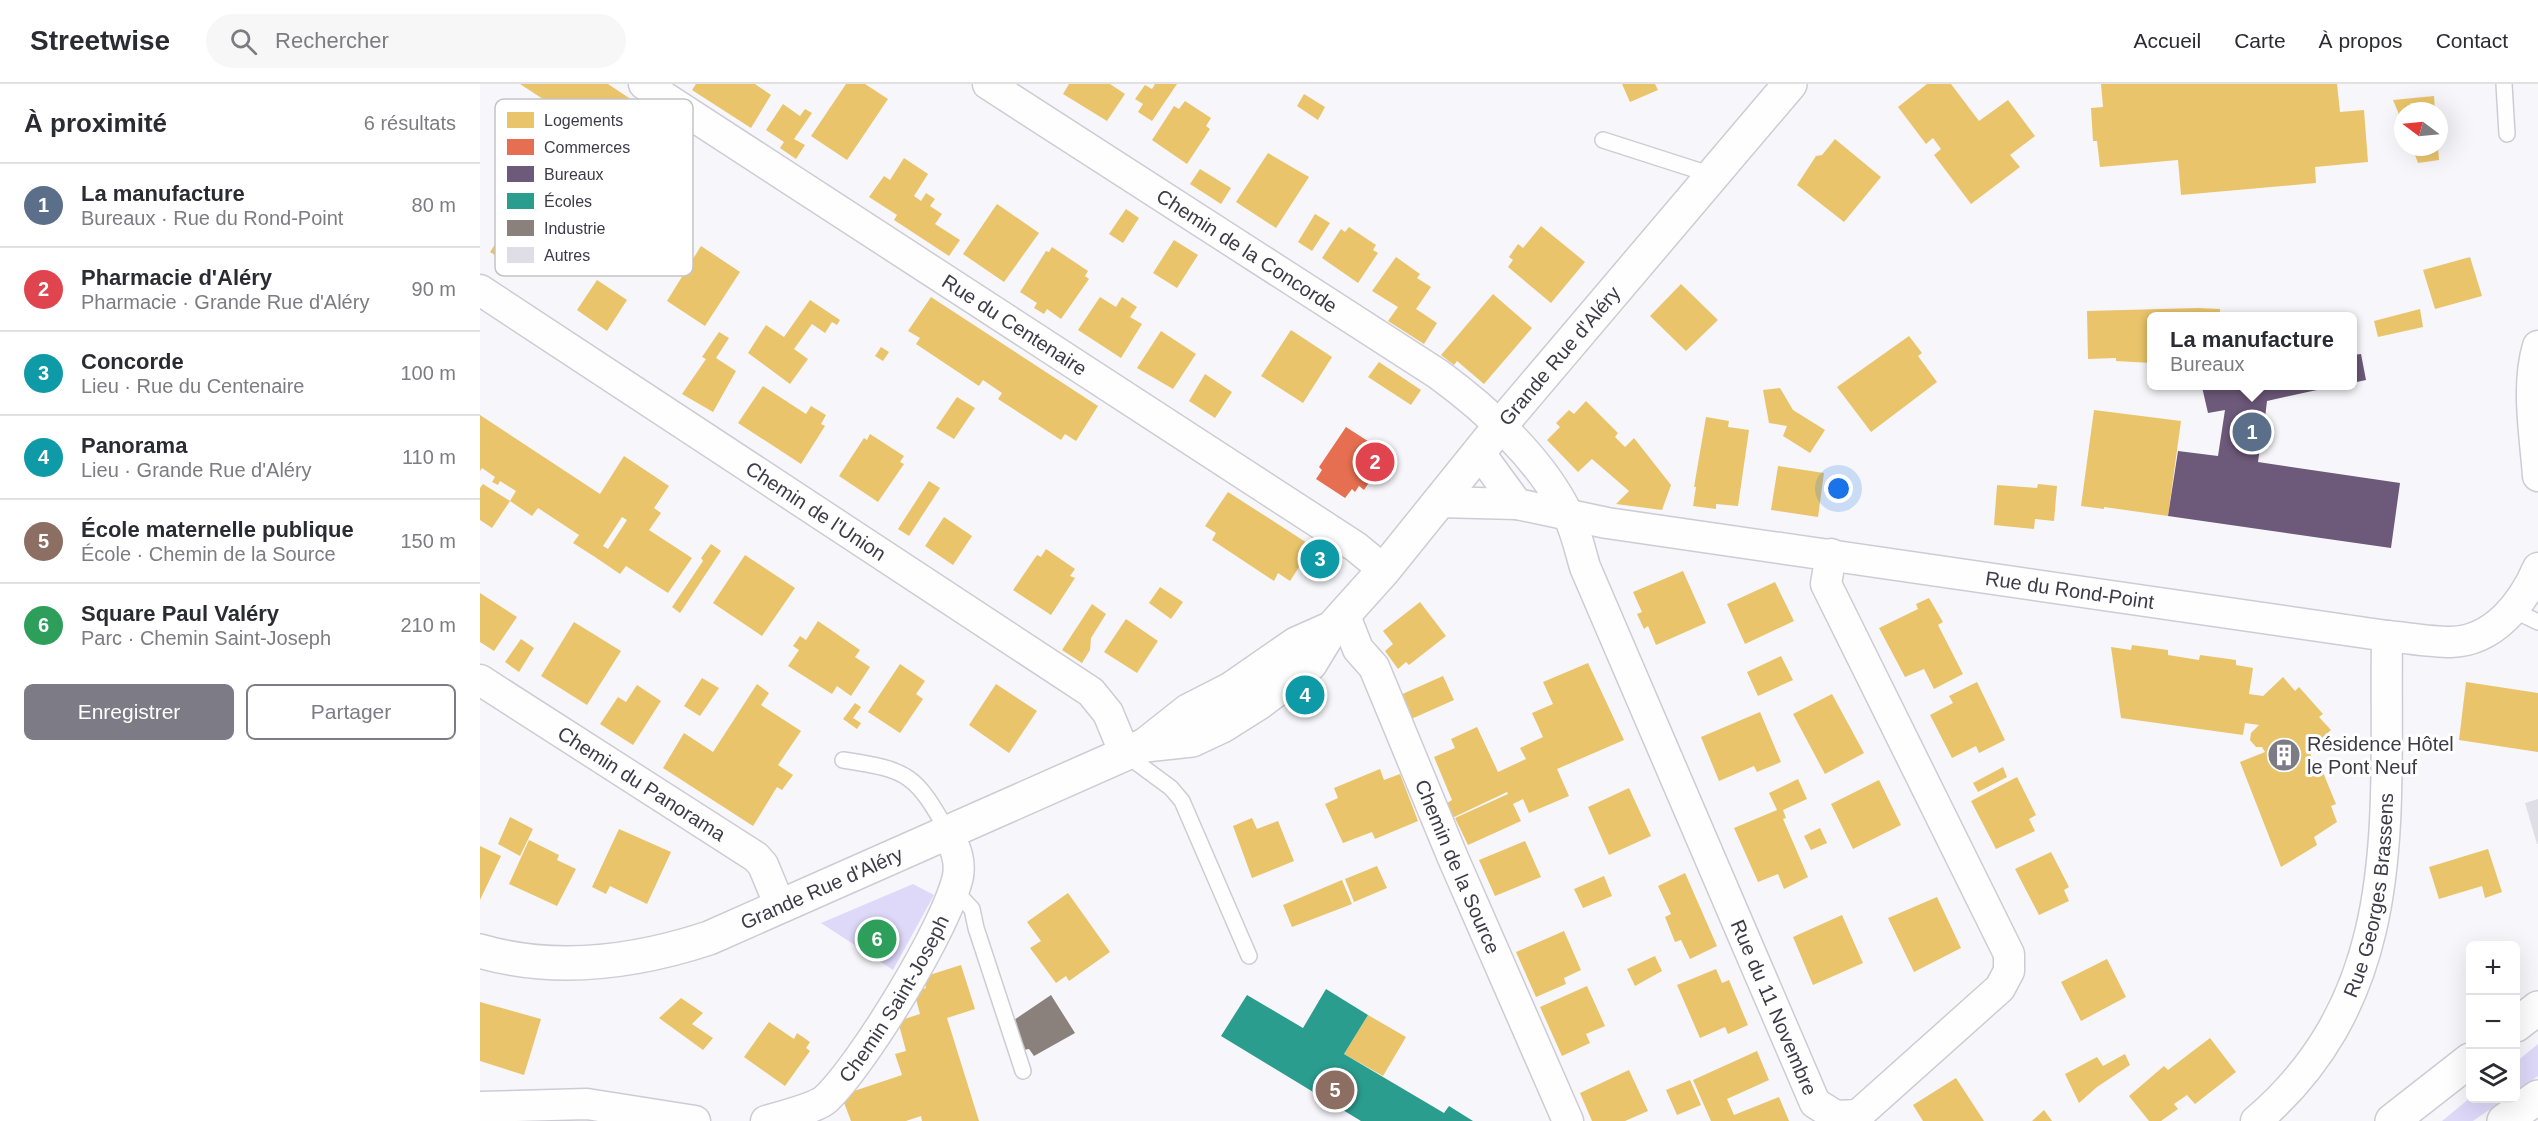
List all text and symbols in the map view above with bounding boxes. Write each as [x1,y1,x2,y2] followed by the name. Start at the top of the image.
[206,14,626,68] search box
[30,25,170,56] text: Streetwise
[227,25,260,58] icon: search
[275,28,389,53] text: Rechercher
[2134,29,2201,52] text: Accueil
[2234,29,2286,52] text: Carte
[2319,29,2403,52] text: À propos
[2436,29,2508,52] text: Contact
[495,99,693,276] legend
[2394,102,2448,156] north arrow
[24,108,167,138] text: À proximité
[364,112,456,134] text: 6 résultats
[544,112,623,129] text: Logements
[544,139,630,156] text: Commerces
[544,166,604,183] text: Bureaux
[81,181,245,206] text: La manufacture
[1153,185,1341,317] street label: Chemin de la Concorde
[544,192,592,210] text: Écoles
[38,194,49,216] text: 1
[412,194,456,216] text: 80 m
[81,207,343,229] text: Bureaux · Rue du Rond-Point
[544,220,605,237] text: Industrie
[544,247,590,264] text: Autres
[81,265,272,290] text: Pharmacie d'Aléry
[938,270,1091,380] street label: Rue du Centenaire
[38,278,49,300] text: 2
[412,278,456,300] text: 90 m
[1494,282,1624,430] street label: Grande Rue d'Aléry
[81,291,369,313] text: Pharmacie · Grande Rue d'Aléry
[2147,312,2357,390] popup
[2170,327,2334,352] text: La manufacture
[81,349,184,374] text: Concorde
[2170,353,2245,375] text: Bureaux
[38,362,49,384] text: 3
[400,362,456,384] text: 100 m
[81,375,304,397] text: Lieu · Rue du Centenaire
[2232,410,2272,454] pin: 1
[81,433,187,458] text: Panorama
[1356,440,1394,484] pin: 2
[38,446,49,468] text: 4
[402,446,456,468] text: 110 m
[742,457,890,565] street label: Chemin de l'Union
[81,459,312,481] text: Lieu · Grande Rue d'Aléry
[1824,474,1853,503] your location
[81,517,354,542] text: École maternelle publique
[38,530,49,552] text: 5
[400,530,456,552] text: 150 m
[1300,536,1340,582] pin: 3
[81,543,336,565] text: École · Chemin de la Source
[1984,567,2156,613] street label: Rue du Rond-Point
[81,601,279,626] text: Square Paul Valéry
[38,614,49,636] text: 6
[400,614,456,636] text: 210 m
[81,627,331,649] text: Parc · Chemin Saint-Joseph
[1286,672,1324,718] pin: 4
[24,684,234,740] button: Enregistrer
[246,684,456,740] button: Partager
[554,722,730,846] street label: Chemin du Panorama
[2307,733,2454,778] place label: Résidence Hôtel le Pont Neuf
[2266,737,2302,773] building icon: Résidence Hôtel le Pont Neuf
[1411,776,1504,957] street label: Chemin de la Source
[2339,793,2397,1001] street label: Rue Georges Brassens
[737,843,906,934] street label: Grande Rue d'Aléry
[835,912,953,1086] street label: Chemin Saint-Joseph
[858,916,896,962] pin: 6
[1727,916,1821,1098] street label: Rue du 11 Novembre
[2466,941,2520,1103] map controls
[2466,941,2520,995] button: +
[2466,995,2520,1049] button: −
[2466,1049,2520,1103] button: layers
[1316,1068,1354,1112] pin: 5

